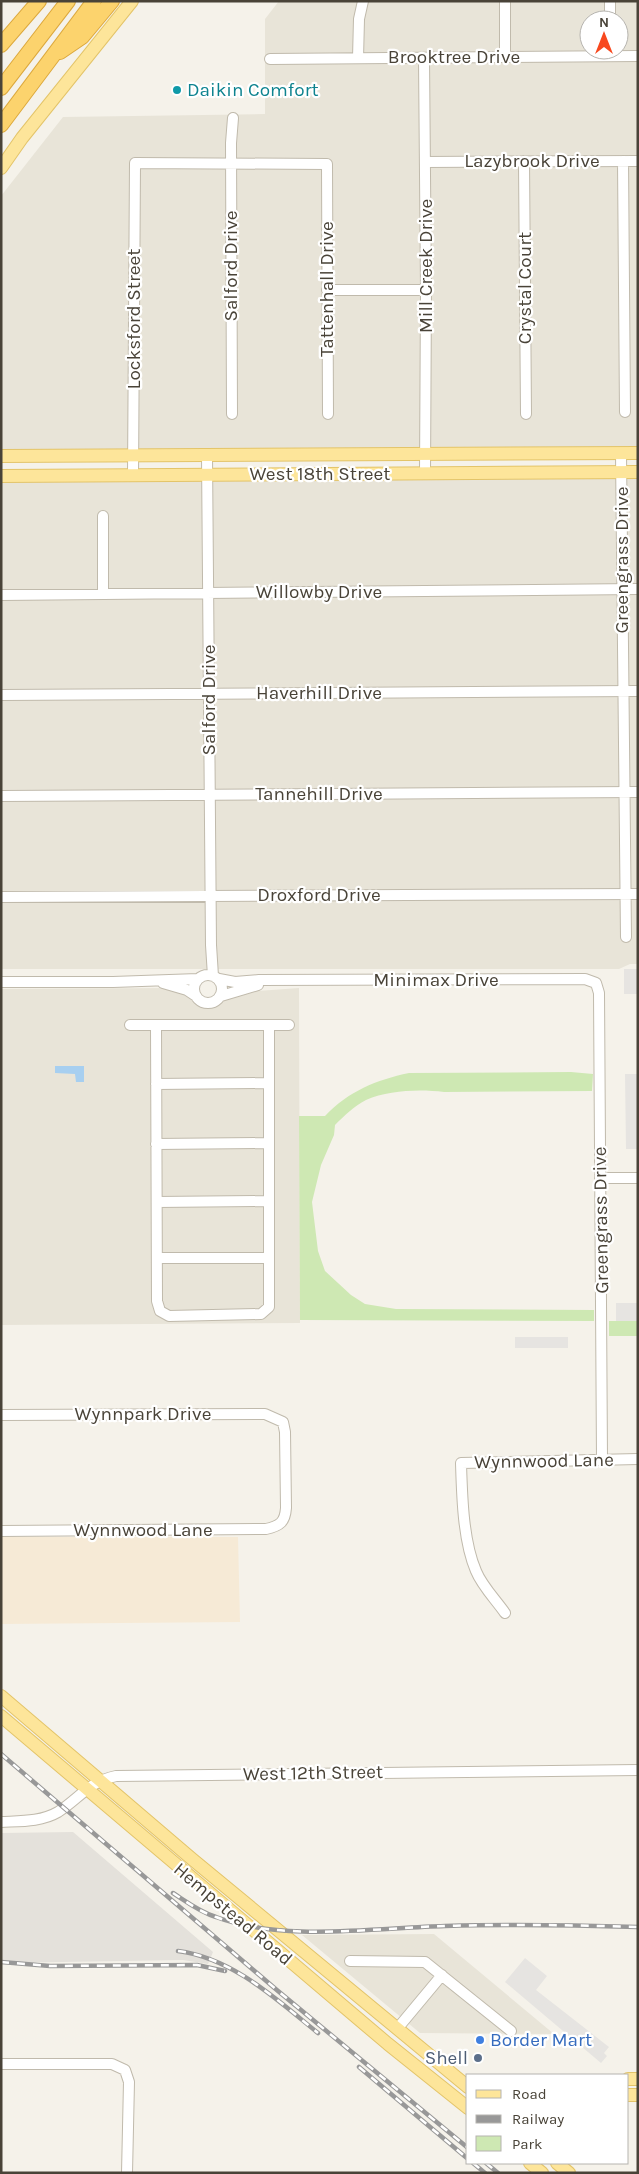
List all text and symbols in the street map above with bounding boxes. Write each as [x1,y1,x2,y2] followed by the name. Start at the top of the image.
[579,10,629,60] north arrow
[599,14,609,31] text: N
[388,46,520,68] street label: Brooktree Drive
[187,79,319,101] place label: Daikin Comfort
[171,84,183,96] marker: Daikin Comfort
[464,150,600,172] street label: Lazybrook Drive
[415,199,437,333] street label: Mill Creek Drive
[220,210,242,322] street label: Salford Drive
[316,221,338,357] street label: Tattenhall Drive
[514,232,536,344] street label: Crystal Court
[123,249,145,389] street label: Locksford Street
[249,463,391,485] street label: West 18th Street
[611,487,633,634] street label: Greengrass Drive
[256,581,382,603] street label: Willowby Drive
[198,644,220,756] street label: Salford Drive
[256,682,382,704] street label: Haverhill Drive
[255,783,383,805] street label: Tannehill Drive
[257,884,381,906] street label: Droxford Drive
[373,969,499,991] street label: Minimax Drive
[589,1146,613,1294] street label: Greengrass Drive
[75,1403,211,1425] street label: Wynnpark Drive
[474,1449,614,1473] street label: Wynnwood Lane
[73,1519,213,1541] street label: Wynnwood Lane
[243,1761,383,1785] street label: West 12th Street
[169,1858,297,1970] street label: Hempstead Road
[490,2029,592,2051] place label: Border Mart
[474,2034,486,2046] marker: Border Mart
[425,2047,468,2069] place label: Shell
[472,2052,484,2064] marker: Shell
[466,2074,629,2164] legend
[512,2085,547,2103] text: Road
[512,2110,564,2128] text: Railway
[512,2135,542,2153] text: Park

